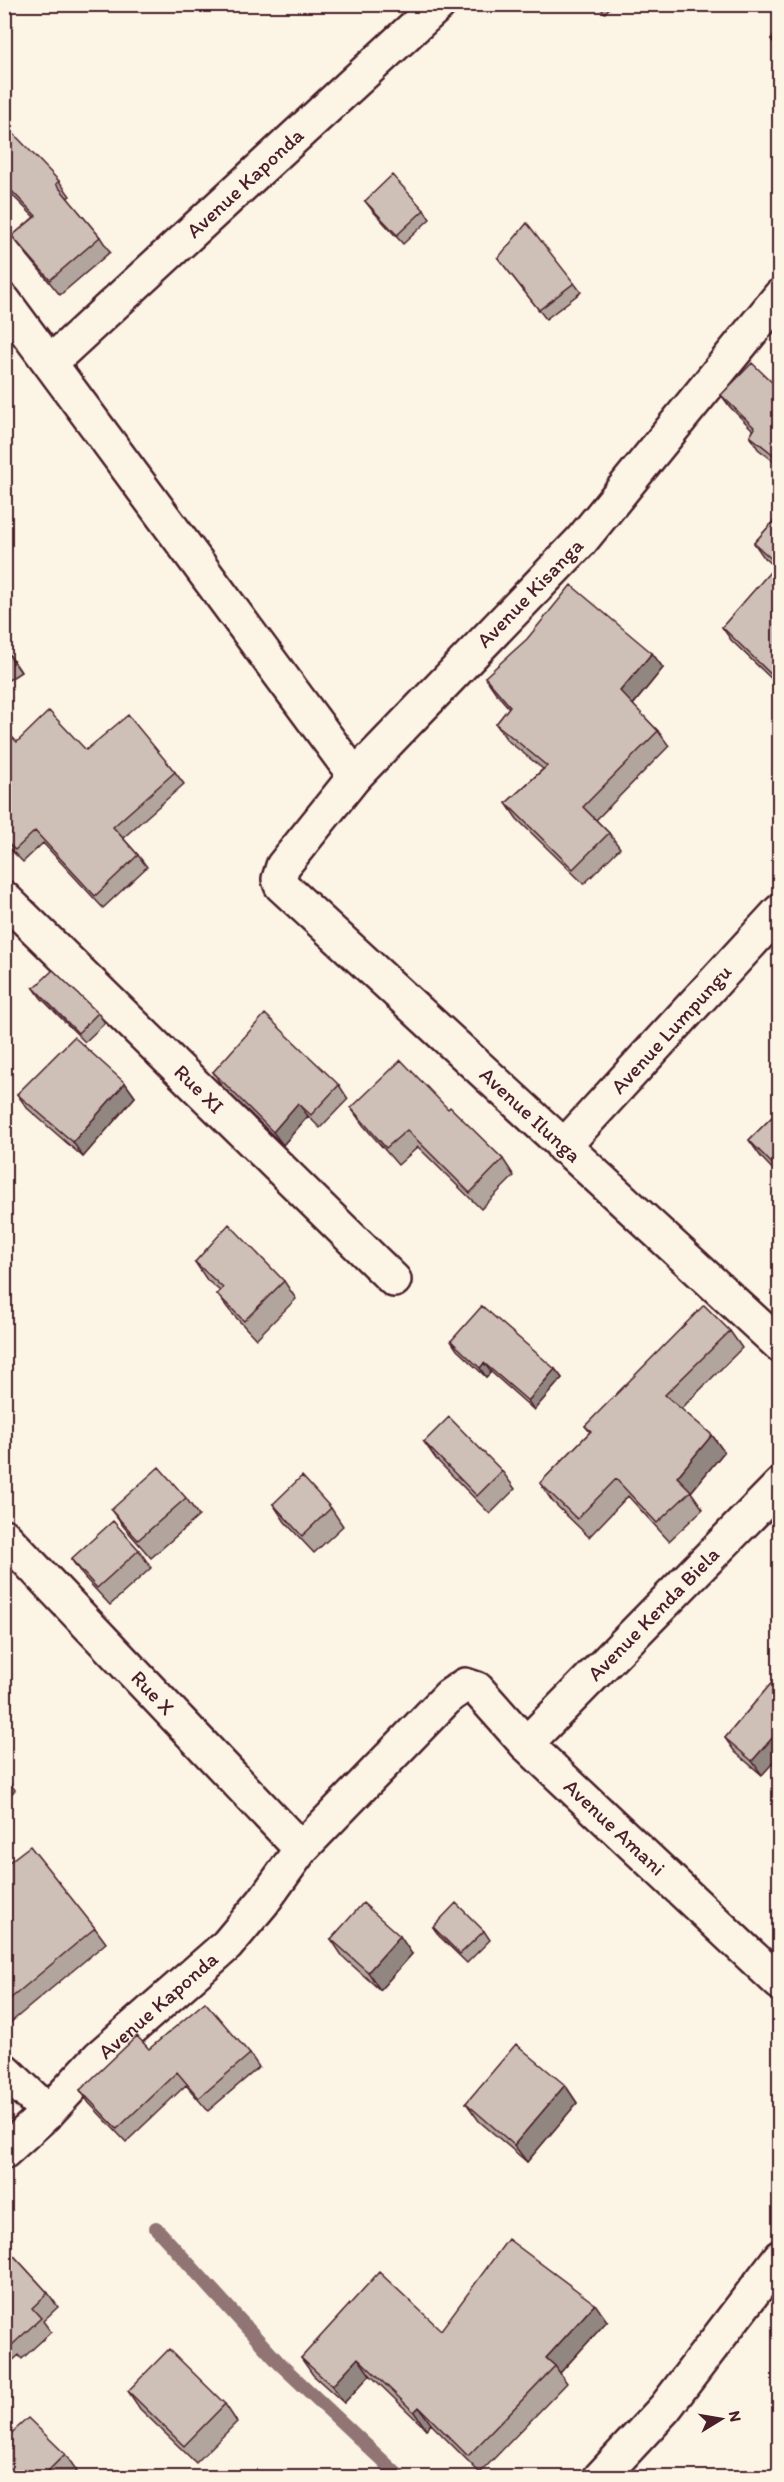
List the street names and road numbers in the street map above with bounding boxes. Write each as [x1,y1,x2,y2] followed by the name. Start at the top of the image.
[181,122,309,243] street label: Avenue Kaponda
[471,533,588,653] street label: Avenue Kisanga
[605,959,737,1099] street label: Avenue Lumpungu
[169,1059,229,1118] street label: Rue XI
[475,1062,587,1167] street label: Avenue Ilunga
[582,1542,724,1686] street label: Avenue Kenda Biela
[126,1665,180,1720] street label: Rue X
[559,1773,671,1881] street label: Avenue Amani
[93,1946,223,2064] street label: Avenue Kaponda

